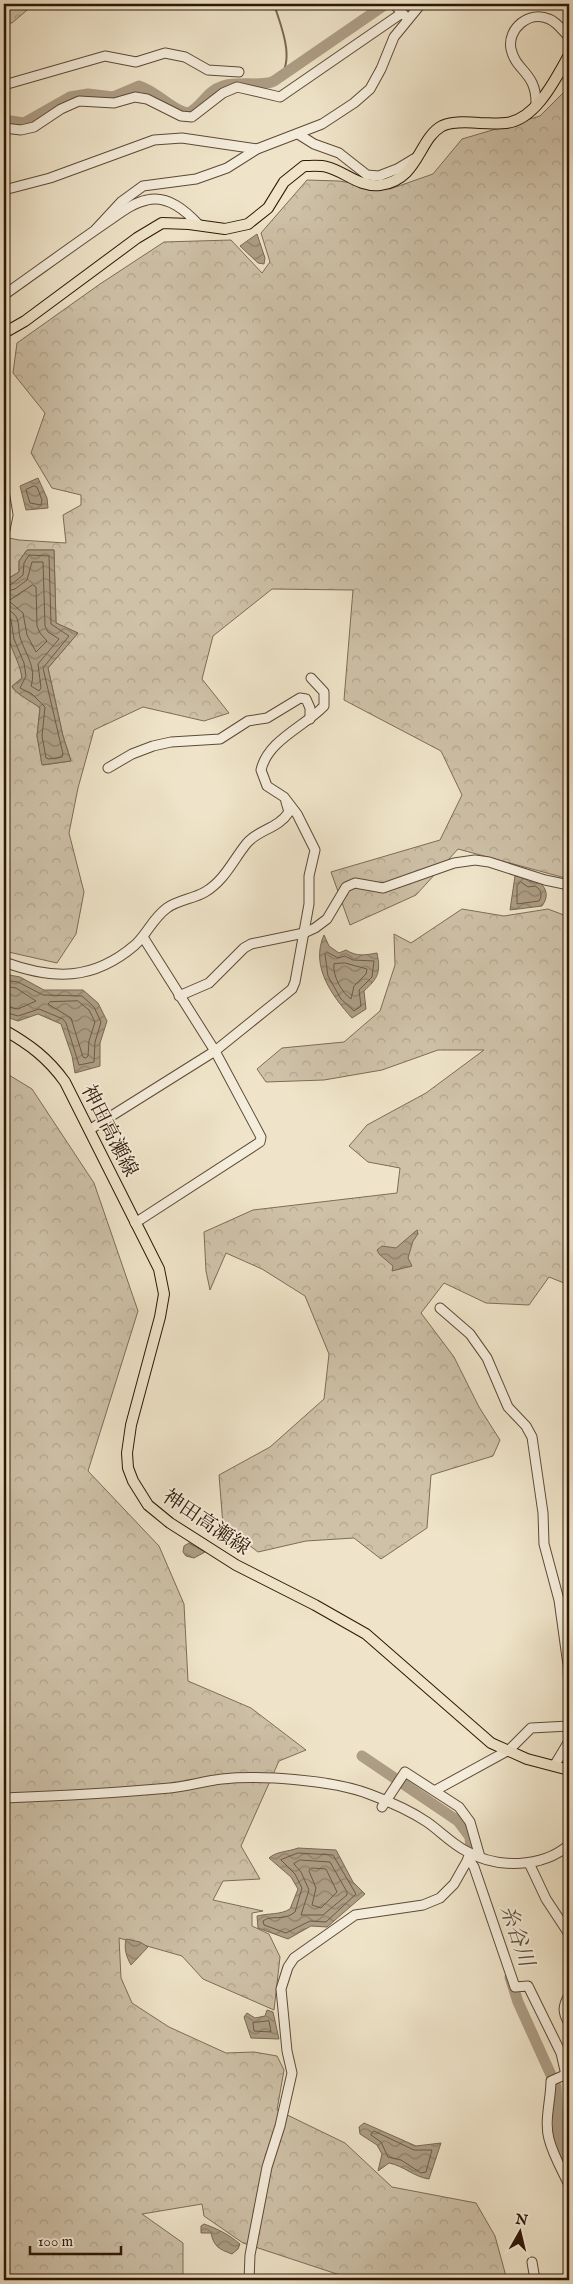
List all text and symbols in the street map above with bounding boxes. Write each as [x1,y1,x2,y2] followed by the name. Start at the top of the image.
[75,1081,143,1181] street label: 神田高瀬線
[158,1485,254,1561] street label: 神田高瀬線
[493,1902,540,1972] water label: 糸谷川
[496,2206,546,2256] north arrow
[513,2210,529,2230] text: N
[30,2224,121,2256] scale bar
[38,2232,74,2251] text: 100 m

